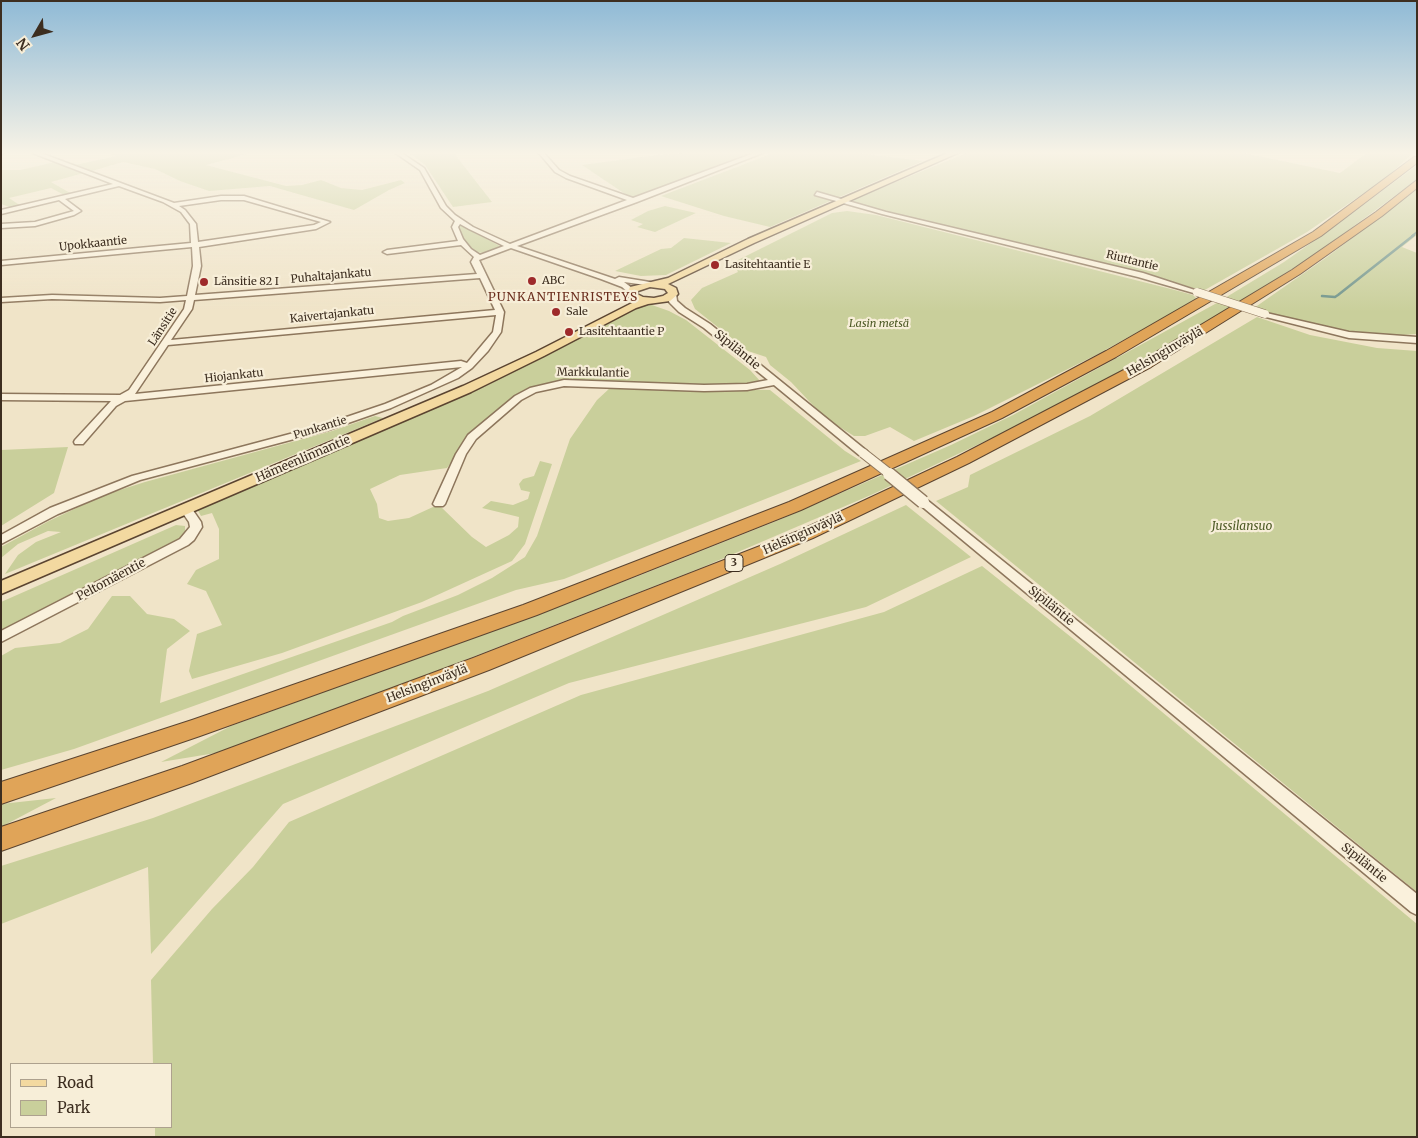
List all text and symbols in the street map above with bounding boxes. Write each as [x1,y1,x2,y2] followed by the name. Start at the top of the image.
[10,10,60,60] north arrow
[13,34,34,54] text: N
[59,234,127,254] street label: Upokkaantie
[1105,248,1159,274] street label: Riuttantie
[725,258,810,272] place label: Lasitehtaantie E
[709,259,721,271] marker: Lasitehtaantie E
[290,266,372,286] street label: Puhaltajankatu
[542,274,565,288] place label: ABC
[214,275,279,289] place label: Länsitie 82 I
[526,275,538,287] marker: ABC
[198,276,210,288] marker: Länsitie 82 I
[486,291,640,305] district label: PUNKANTIENRISTEYS
[289,304,375,326] street label: Kaivertajankatu
[146,305,180,349] street label: Länsitie
[566,305,588,319] place label: Sale
[550,306,562,318] marker: Sale
[849,317,909,331] park label: Lasin metsä
[1124,324,1206,380] street label: Helsinginväylä
[579,325,664,339] place label: Lasitehtaantie P
[563,326,575,338] marker: Lasitehtaantie P
[711,327,763,373] street label: Sipiläntie
[204,366,264,386] street label: Hiojankatu
[557,366,629,380] street label: Markkulantie
[292,414,348,442] street label: Punkantie
[254,433,352,485] street label: Hämeenlinnantie
[761,510,845,558] street label: Helsinginväylä
[1212,520,1272,534] park label: Jussilansuo
[725,554,743,572] road number: 3
[74,556,148,604] street label: Peltomäentie
[1025,583,1077,629] street label: Sipiläntie
[384,662,470,706] street label: Helsinginväylä
[1338,840,1390,886] street label: Sipiläntie
[10,1063,172,1128] legend
[57,1073,93,1092] text: Road
[57,1098,90,1117] text: Park

